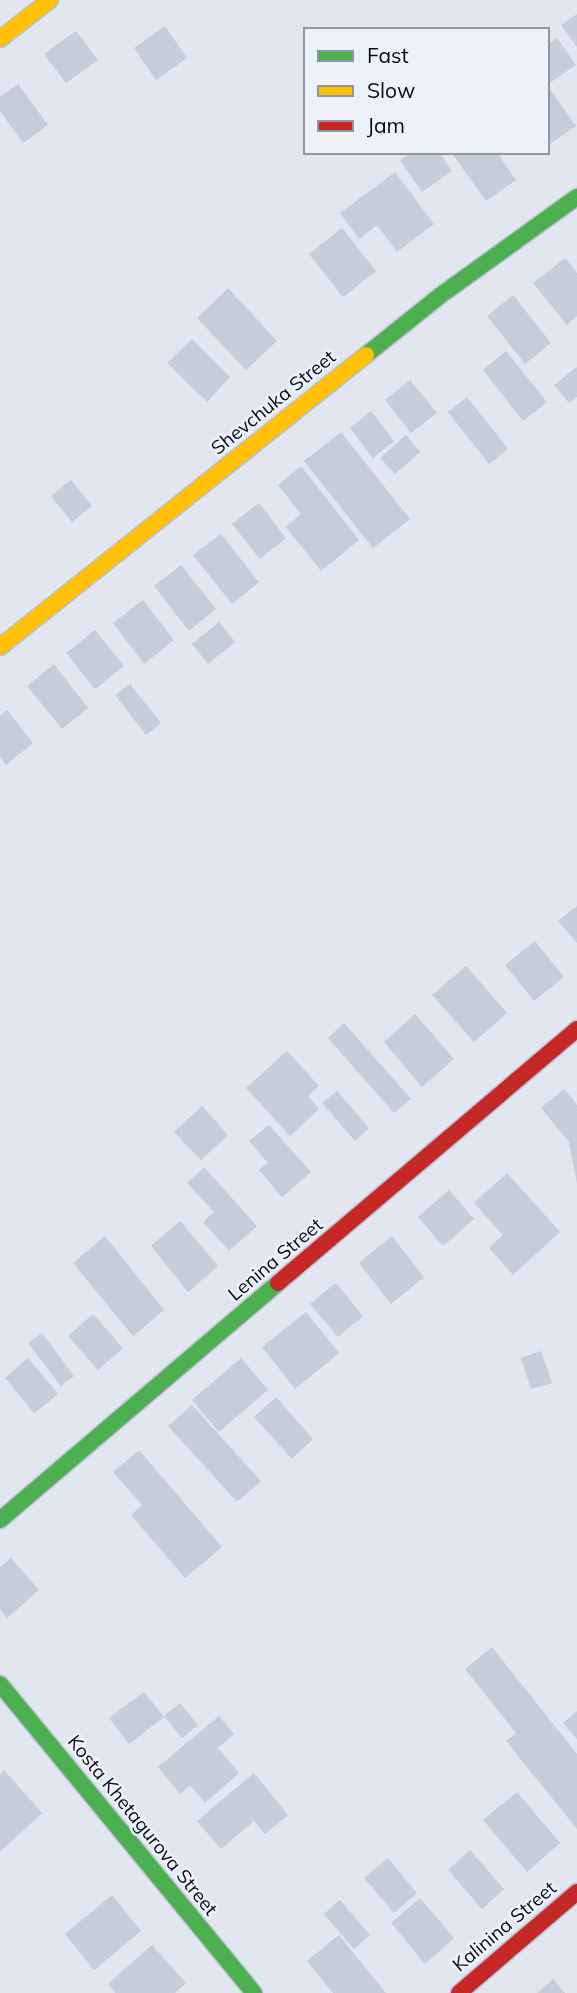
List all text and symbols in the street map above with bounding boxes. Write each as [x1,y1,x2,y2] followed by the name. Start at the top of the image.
[304,28,549,154] legend
[367,42,409,68] text: Fast
[367,77,415,103] text: Slow
[367,112,405,138] text: Jam
[206,344,340,460] street label: Shevchuka Street
[223,1212,328,1306] street label: Lenina Street
[63,1730,223,1920] street label: Kosta Khetagurova Street
[447,1875,561,1976] street label: Kalinina Street

